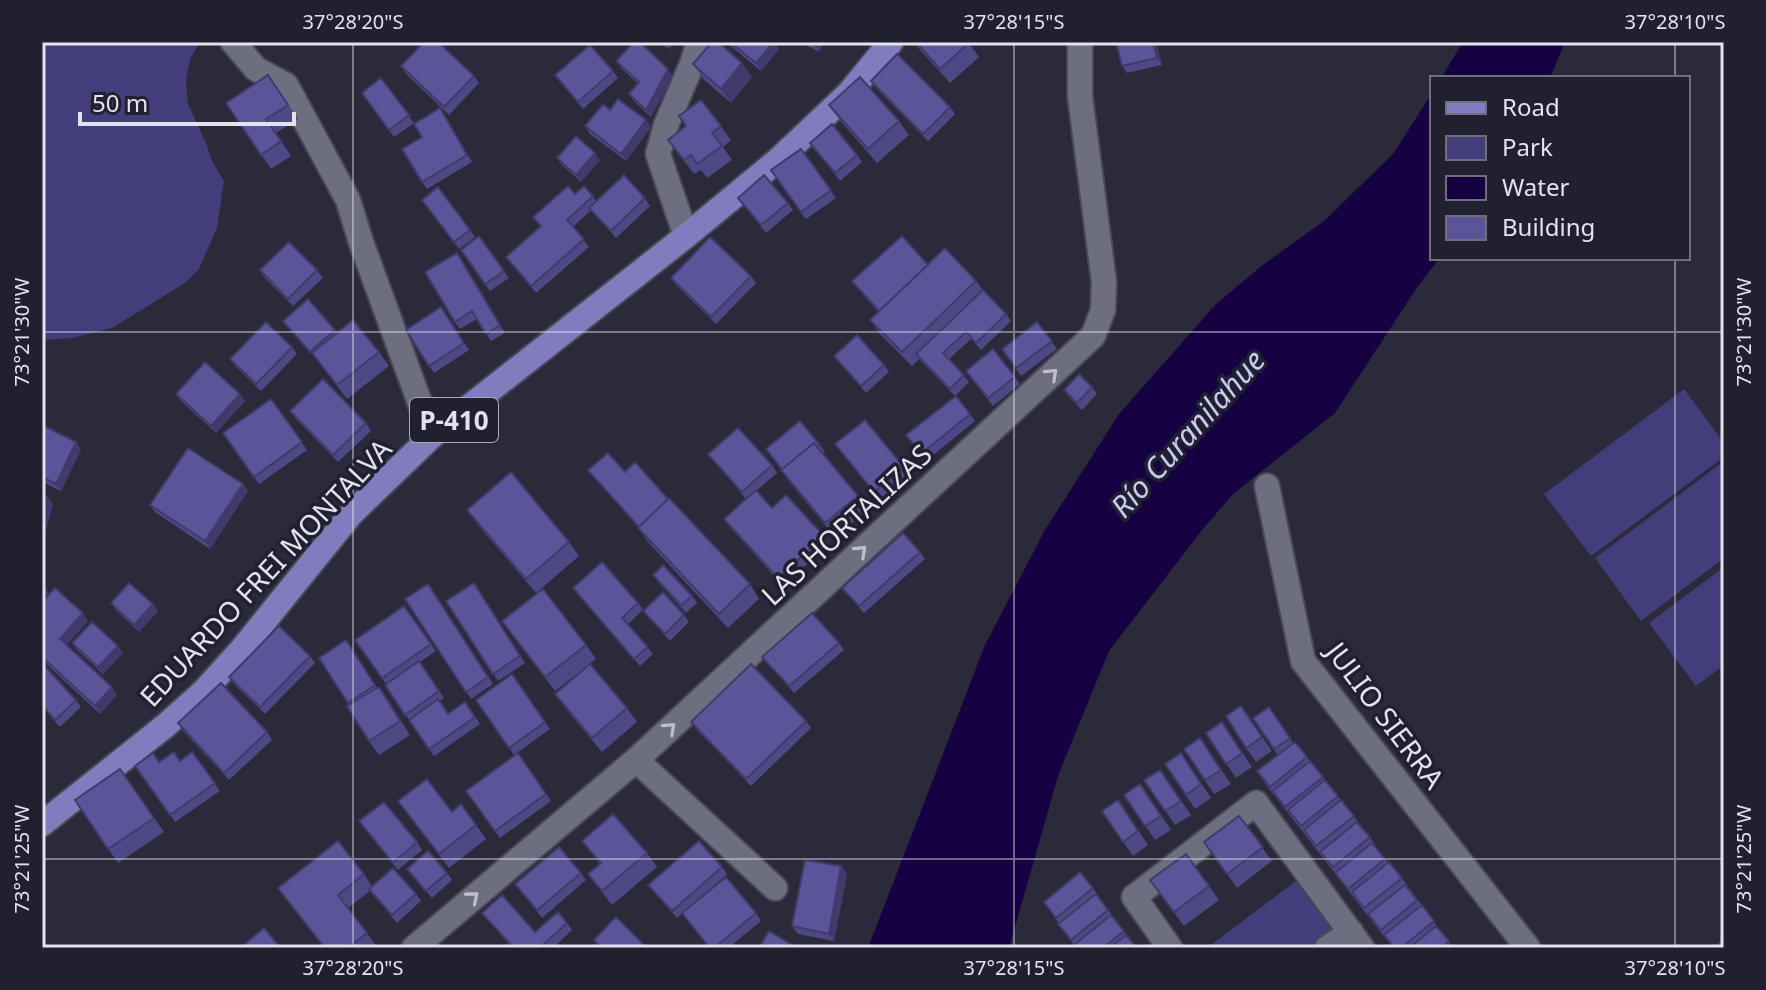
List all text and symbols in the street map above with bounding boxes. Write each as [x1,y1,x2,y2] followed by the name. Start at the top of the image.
[303,8,403,35] text: 37°28'20"S
[964,8,1064,35] text: 37°28'15"S
[1625,8,1725,35] text: 37°28'10"S
[80,76,294,126] scale bar
[1430,76,1690,260] legend
[92,86,148,119] text: 50 m
[1502,90,1560,123] text: Road
[1502,130,1553,163] text: Park
[1502,170,1570,203] text: Water
[1502,210,1595,243] text: Building
[8,277,35,386] text: 73°21'30"W
[1730,277,1757,386] text: 73°21'30"W
[1101,340,1273,526] water label: Río Curanilahue
[1042,370,1057,384] one-way arrow
[410,398,498,442] road number: P-410
[131,430,399,714] street label: EDUARDO FREI MONTALVA
[753,435,939,613] street label: LAS HORTALIZAS
[852,546,866,561] one-way arrow
[1316,631,1454,796] street label: JULIO SIERRA
[661,723,676,737] one-way arrow
[8,804,35,913] text: 73°21'25"W
[1730,804,1757,913] text: 73°21'25"W
[464,892,478,907] one-way arrow
[303,954,403,981] text: 37°28'20"S
[964,954,1064,981] text: 37°28'15"S
[1625,954,1725,981] text: 37°28'10"S

